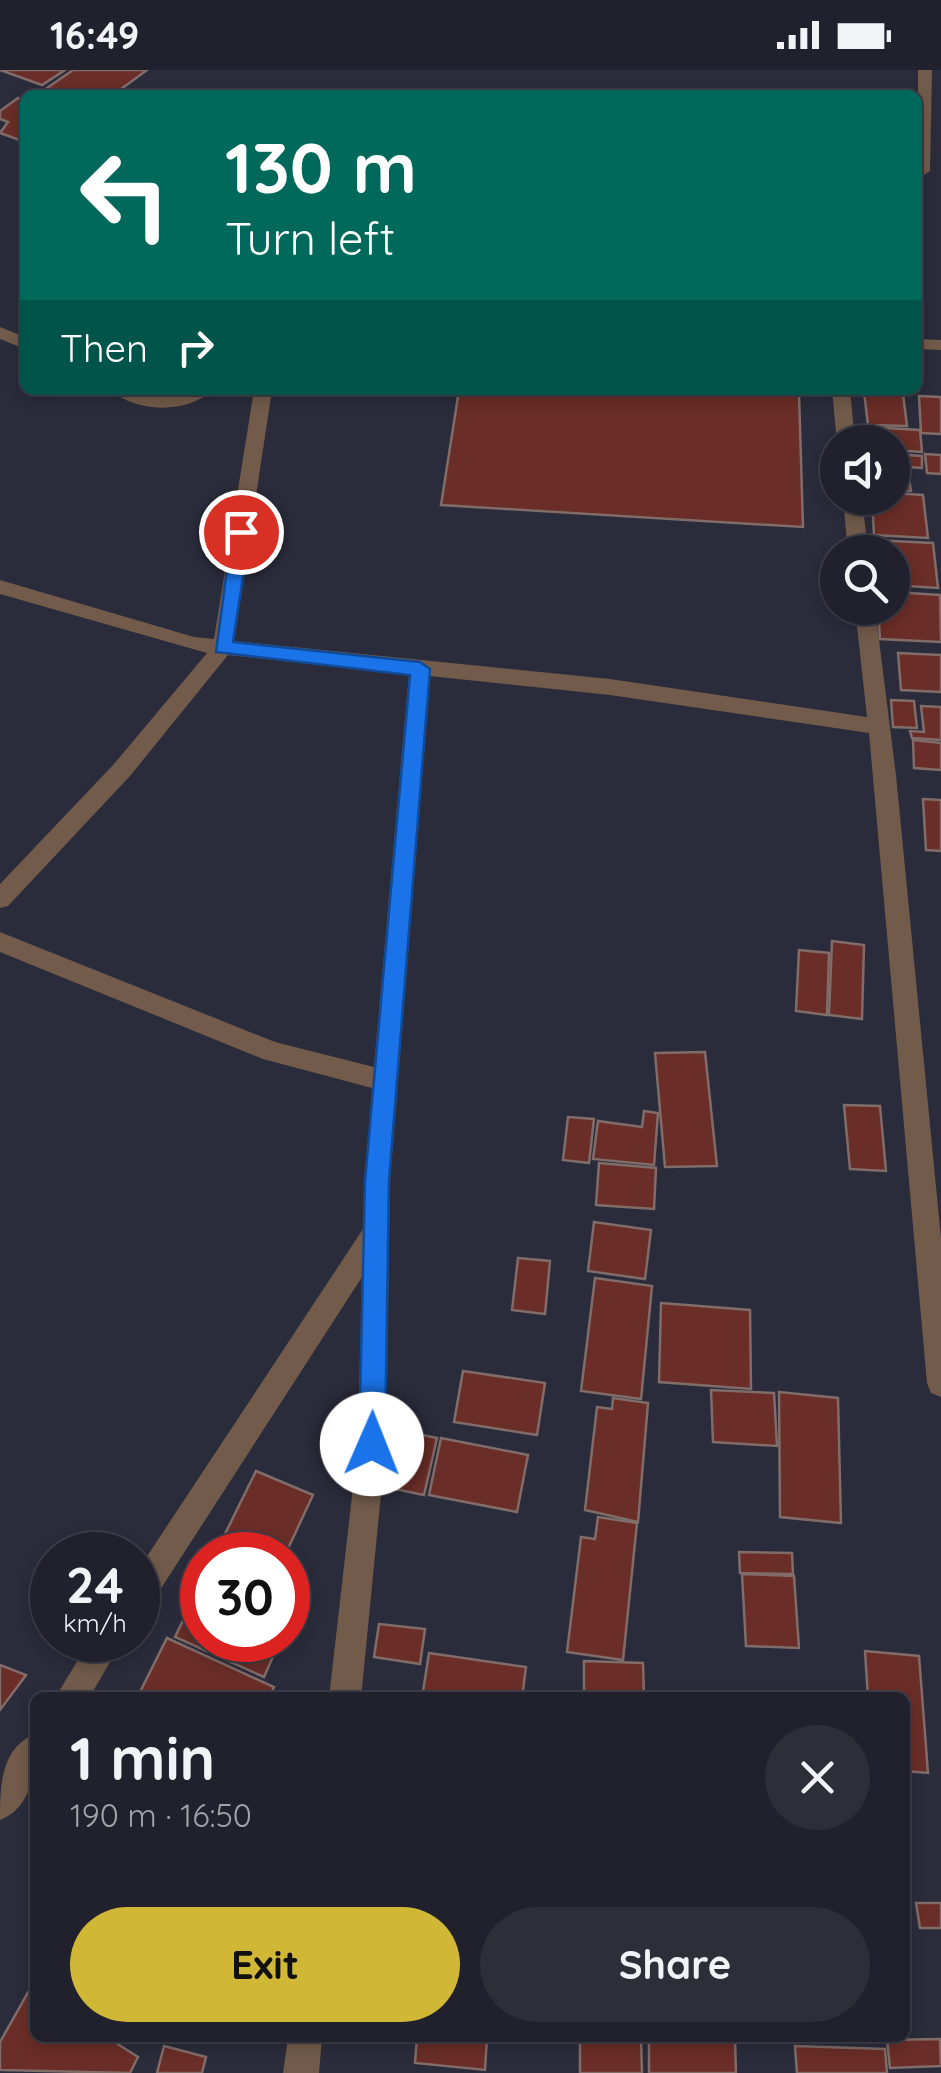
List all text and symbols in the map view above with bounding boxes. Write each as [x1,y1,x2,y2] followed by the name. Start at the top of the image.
[50,11,139,59] text: 16:49
[225,123,417,211] text: 130 m
[60,130,190,260] icon: left
[225,210,395,266] text: Turn left
[168,320,223,375] icon: right
[60,324,148,372] text: Then
[820,425,910,625] map controls
[820,425,910,515] button: sound
[199,490,284,575] pin
[214,505,269,560] icon: arrive
[820,535,910,625] button: search
[320,1392,424,1496] position arrow
[180,1532,310,1662] speed limit sign: 30
[66,1553,124,1616] text: 24
[63,1607,127,1638] text: km/h
[70,1720,215,1795] text: 1 min
[765,1725,870,1830] button: close
[70,1795,252,1835] text: 190 m · 16:50
[70,1907,460,2022] button: Exit
[480,1907,870,2022] button: Share

